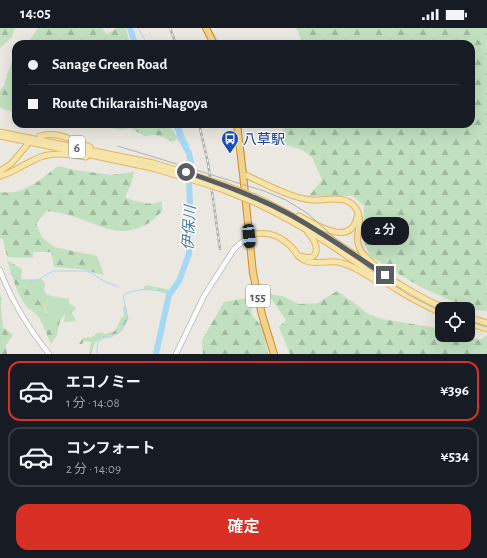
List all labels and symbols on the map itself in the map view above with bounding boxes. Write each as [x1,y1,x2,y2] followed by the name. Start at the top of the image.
[220,129,240,154] bus stop icon: 八草駅
[243,132,285,147] place label: 八草駅
[69,136,85,158] road number: 6
[177,163,195,181] route start
[180,203,198,251] water label: 伊保川
[361,217,409,245] callout: 2 分
[242,224,256,248] car
[376,266,394,284] route end
[246,285,270,307] road number: 155

